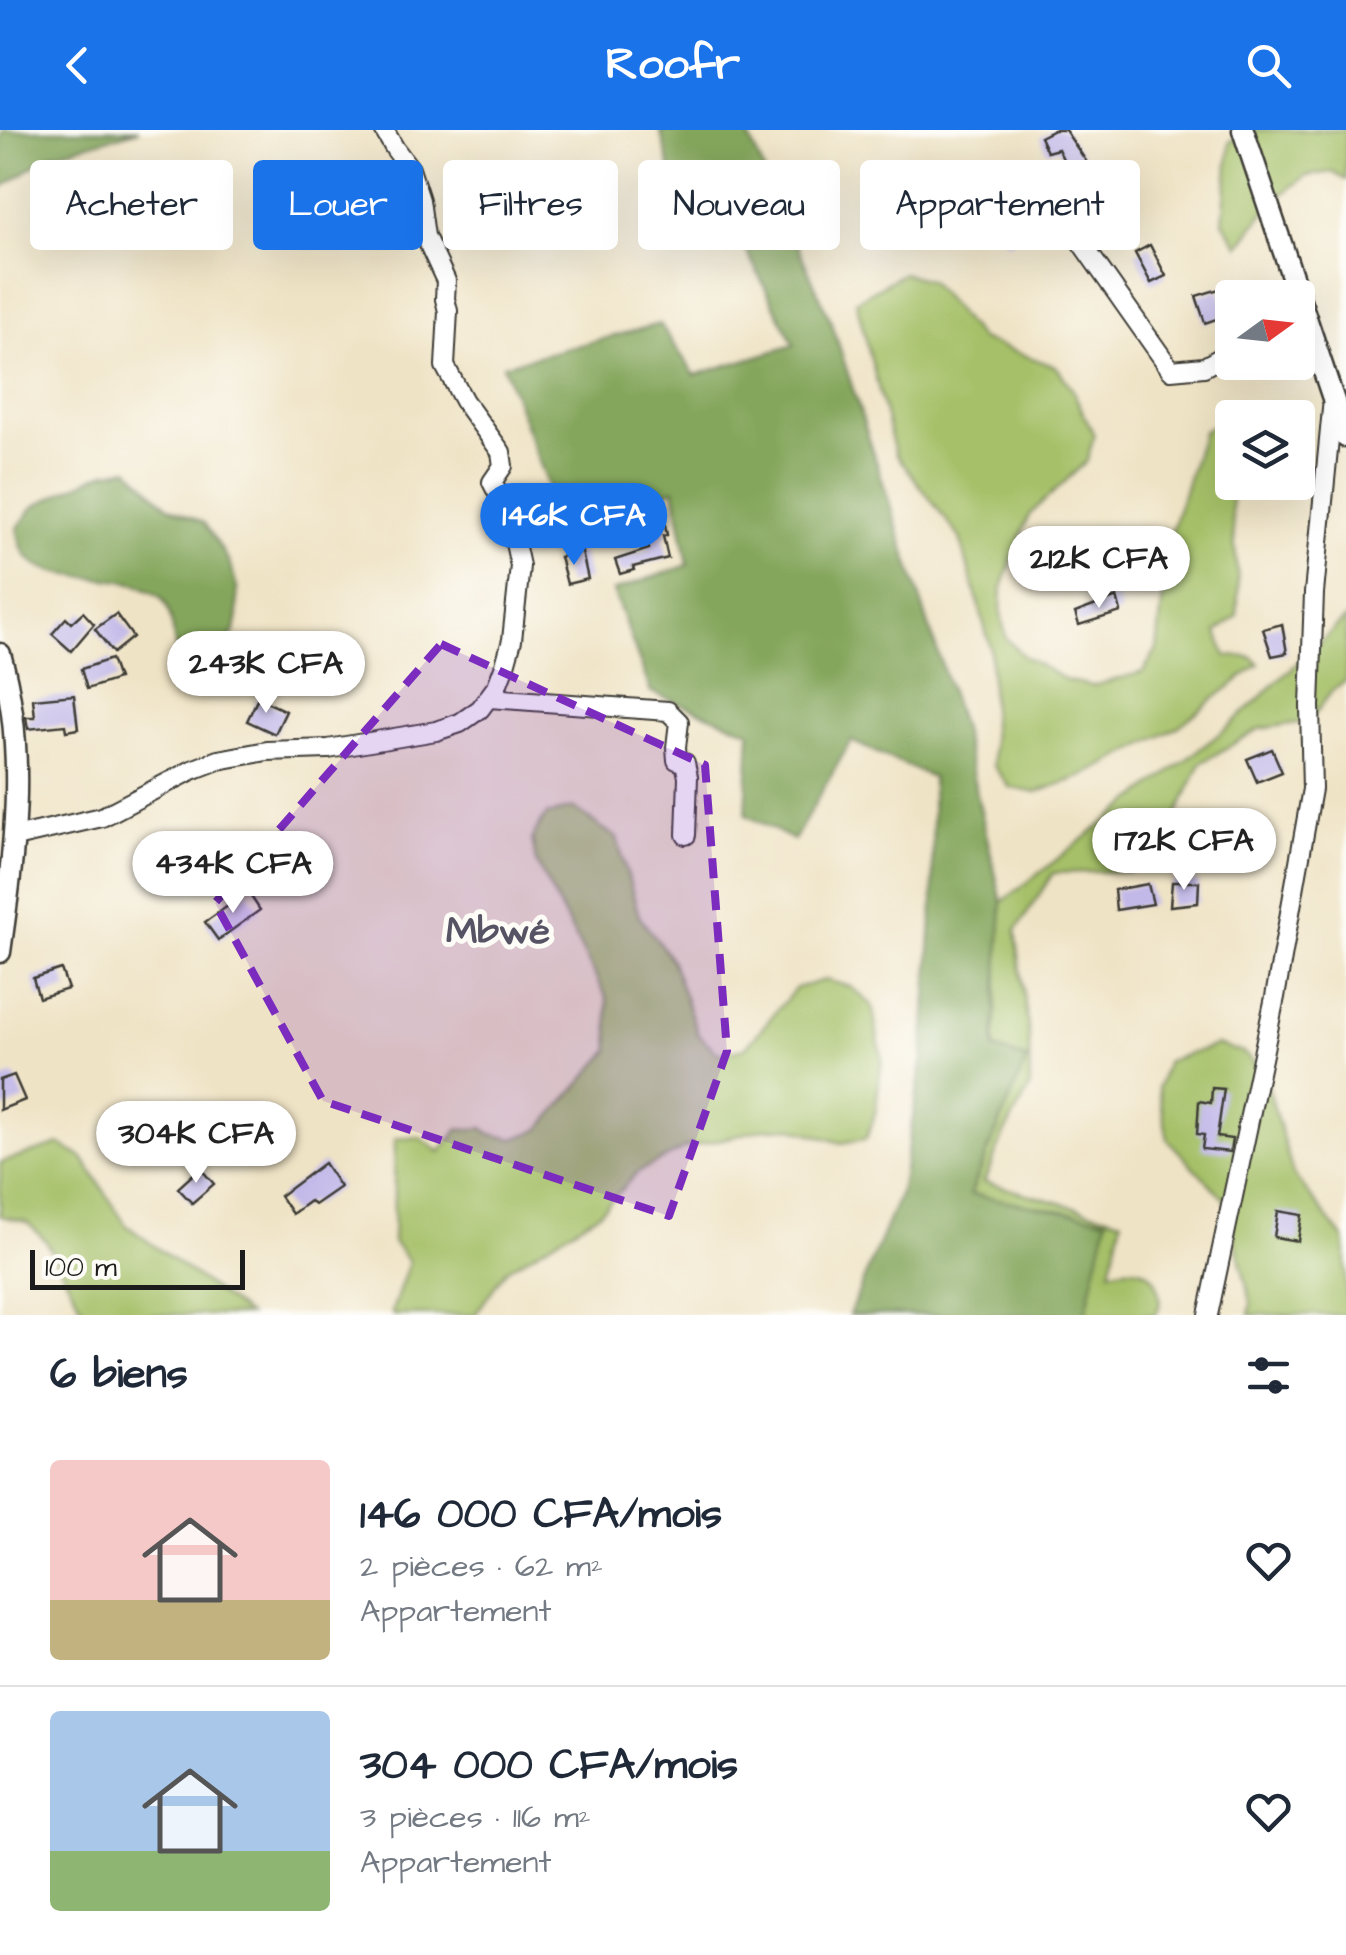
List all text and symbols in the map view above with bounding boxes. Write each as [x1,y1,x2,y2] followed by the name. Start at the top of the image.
[606,34,740,96] text: Roofr
[50,38,105,93] icon: back
[1241,38,1296,93] icon: search
[30,160,233,250] chip: Acheter
[253,160,423,250] chip: Louer
[443,160,618,250] chip: Filtres
[638,160,840,250] chip: Nouveau
[860,160,1140,250] chip: Appartement
[1215,280,1315,380] north arrow
[1215,280,1315,500] map controls
[1215,400,1315,500] button: layers
[471,483,677,568] pin: 146K CFA
[502,493,646,538] text: 146K CFA
[996,526,1202,611] pin: 212K CFA
[1030,536,1168,581] text: 212K CFA
[163,631,369,716] pin: 243K CFA
[189,641,343,686] text: 243K CFA
[1081,808,1287,893] pin: 172K CFA
[1114,818,1254,863] text: 172K CFA
[130,831,336,916] pin: 434K CFA
[154,841,312,886] text: 434K CFA
[446,906,550,958] district label: Mbwé
[93,1101,299,1186] pin: 304K CFA
[118,1111,274,1156] text: 304K CFA
[30,1245,245,1290] scale bar
[45,1248,117,1287] text: 100 m
[50,1346,188,1404] text: 6 biens
[1241,1348,1296,1403] icon: filters
[360,1486,722,1544] text: 146 000 CFA/mois
[130,1500,250,1620] icon: home
[1241,1533,1296,1588] icon: heart
[360,1544,603,1589] text: 2 pièces · 62 m²
[360,1589,551,1634] text: Appartement
[360,1737,738,1795] text: 304 000 CFA/mois
[130,1751,250,1871] icon: home
[1241,1784,1296,1839] icon: heart
[360,1795,591,1840] text: 3 pièces · 116 m²
[360,1840,551,1885] text: Appartement

